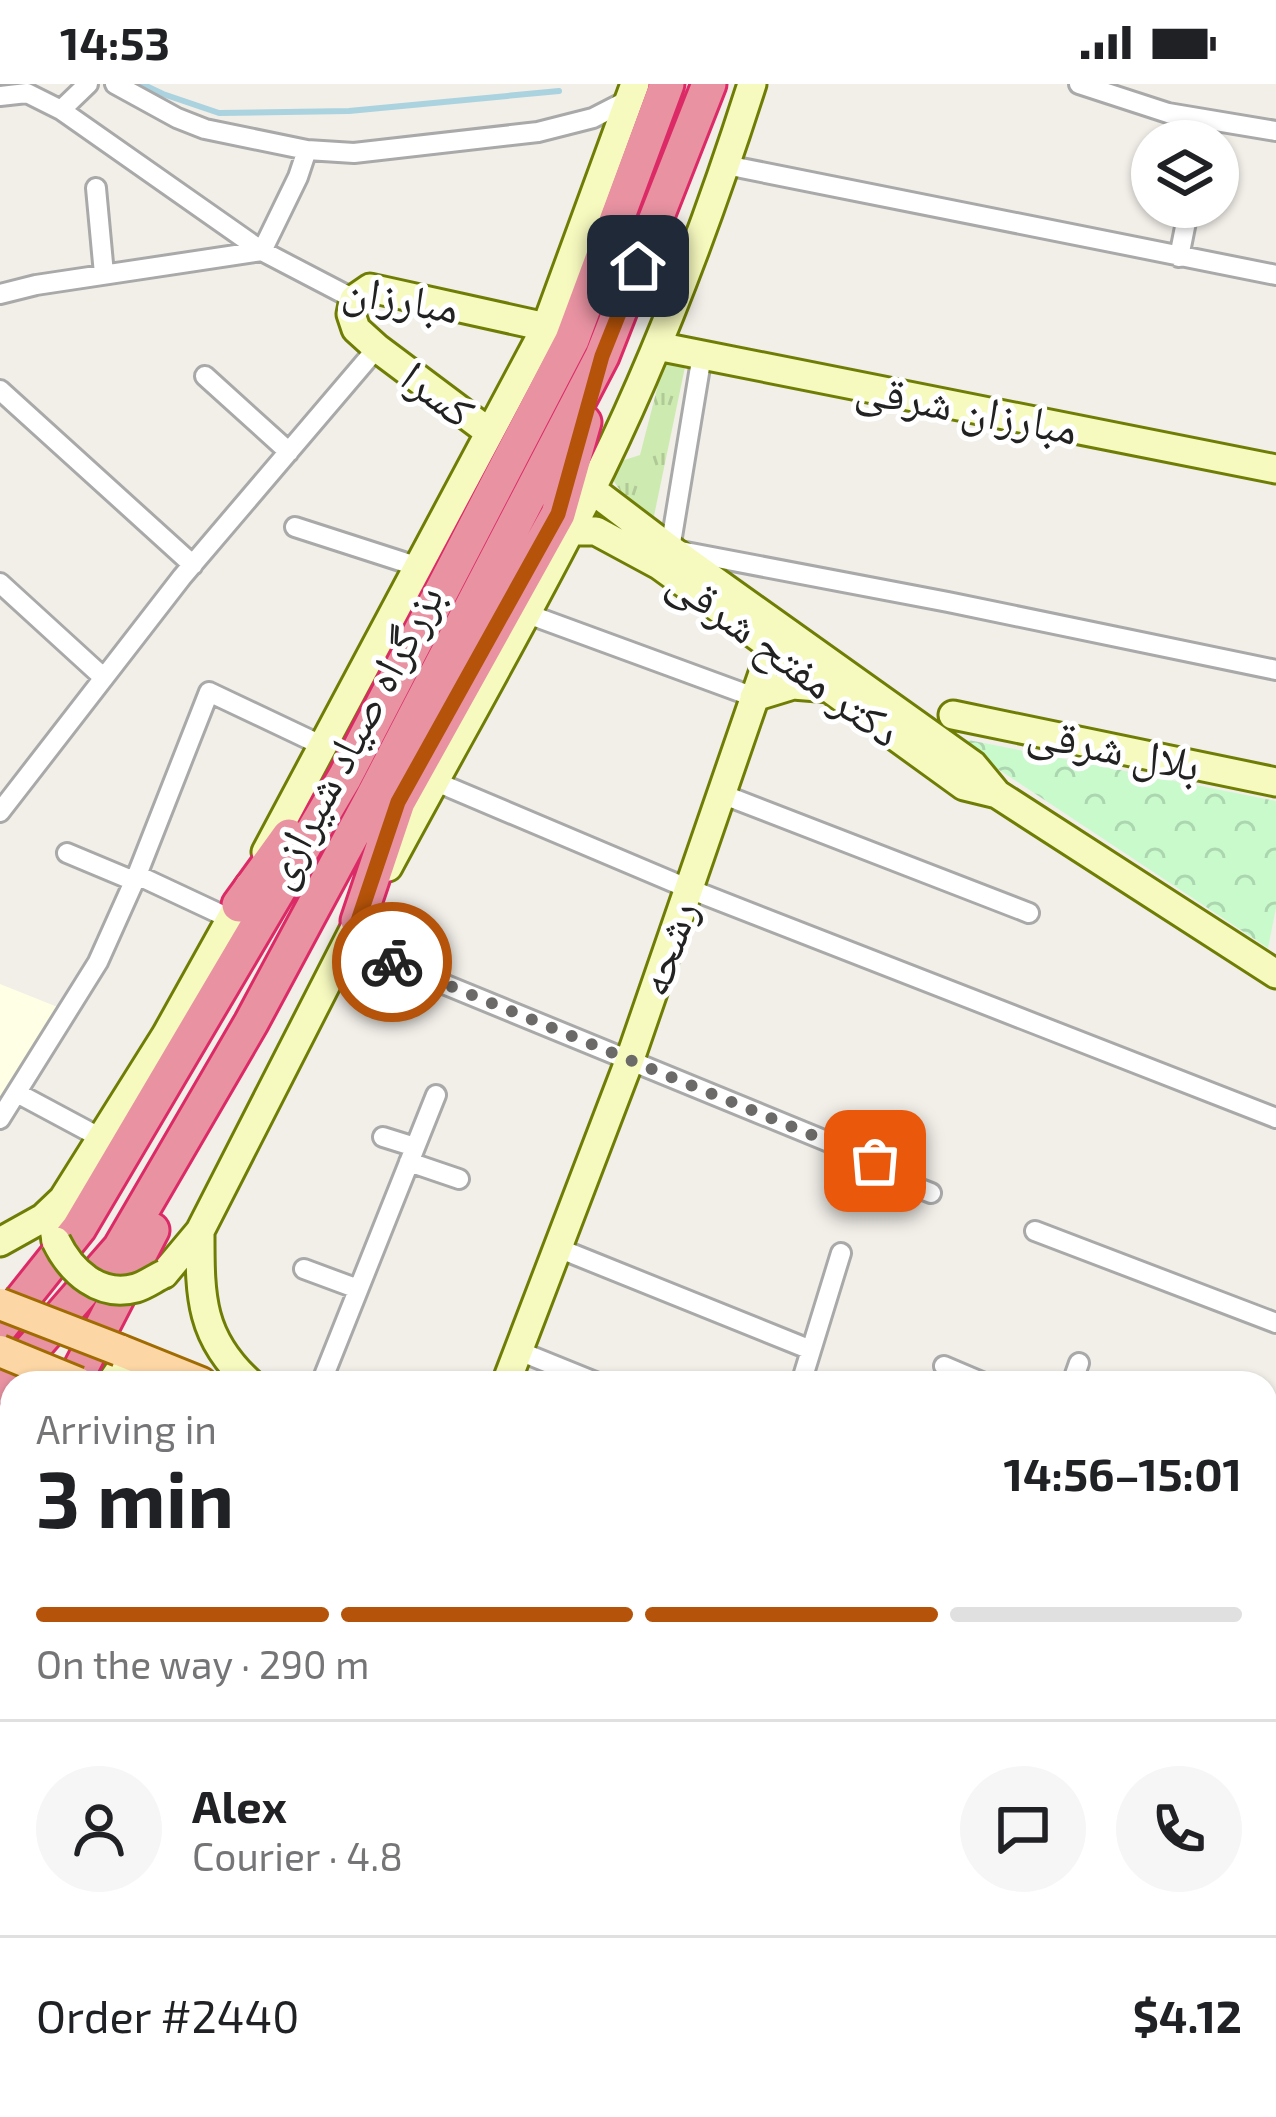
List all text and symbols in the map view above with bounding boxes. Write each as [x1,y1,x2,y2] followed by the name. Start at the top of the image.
[60,15,170,69] text: 14:53
[1131,120,1239,228] map controls
[1131,120,1239,228] button: layers
[587,215,689,317] pin
[605,233,671,299] icon: home
[339,259,464,336] street label: مبارزان
[392,348,486,437] street label: کسرا
[851,358,1083,457] street label: مبارزان شرقی
[657,552,913,760] street label: دکتر مفتح شرقی
[248,574,455,897] street label: بزرگراه صیاد شیرازی
[1023,702,1205,794] street label: بلال شرقی
[624,893,706,1002] street label: رشحه
[332,902,452,1022] courier
[359,929,425,995] icon: bike
[824,1110,926,1212] pin
[842,1128,908,1194] icon: bag
[36,1405,217,1452] text: Arriving in
[1003,1446,1242,1500] text: 14:56–15:01
[36,1450,234,1544] text: 3 min
[36,1640,370,1687] text: On the way · 290 m
[36,1766,162,1892] button: person
[960,1766,1086,1892] button: chat
[1116,1766,1242,1892] button: phone
[192,1778,287,1832] text: Alex
[192,1832,403,1879] text: Courier · 4.8
[36,1988,299,2042] text: Order #2440
[1133,1988,1242,2042] text: $4.12

